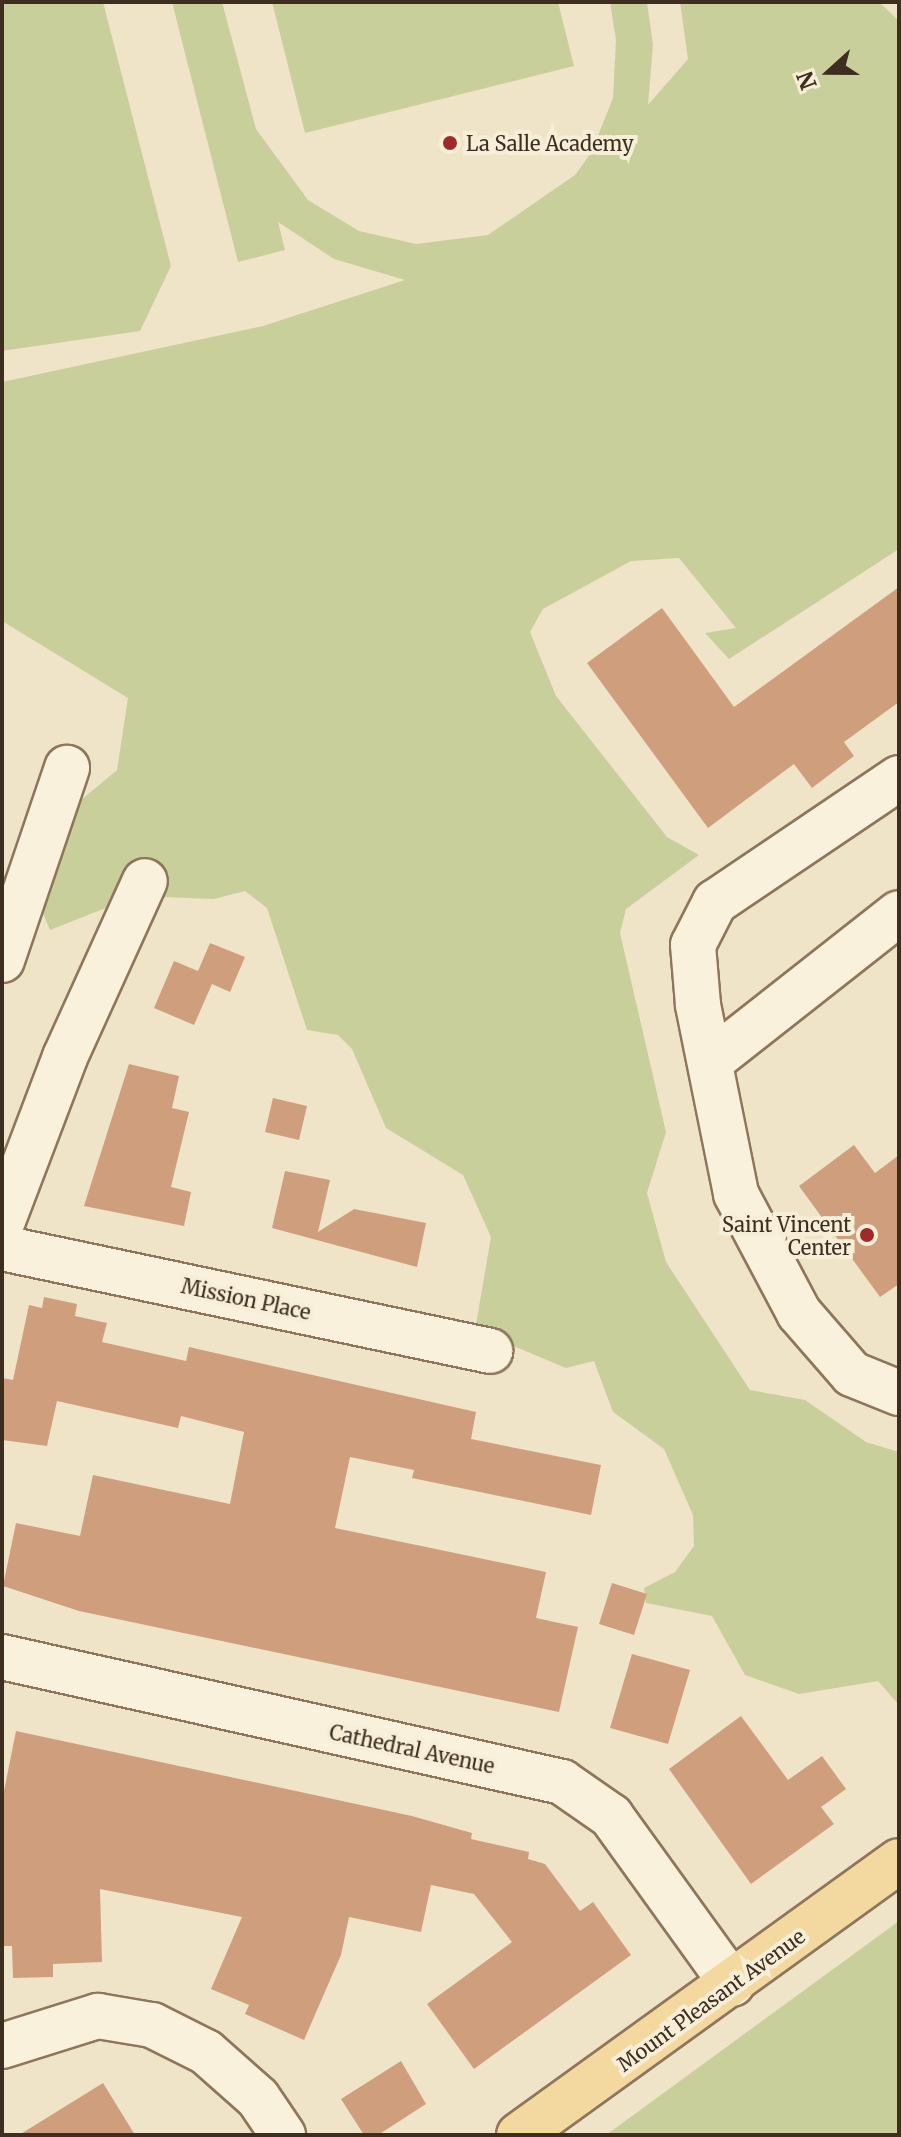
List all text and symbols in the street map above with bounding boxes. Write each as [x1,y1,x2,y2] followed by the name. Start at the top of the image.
[789,32,869,112] north arrow
[790,67,823,94] text: N
[466,131,634,155] place label: La Salle Academy
[441,134,459,152] marker: La Salle Academy
[722,1212,851,1259] place label: Saint Vincent Center
[858,1226,876,1244] marker: Saint Vincent Center
[179,1274,313,1324] street label: Mission Place
[327,1720,497,1778] street label: Cathedral Avenue
[613,1924,809,2076] street label: Mount Pleasant Avenue

